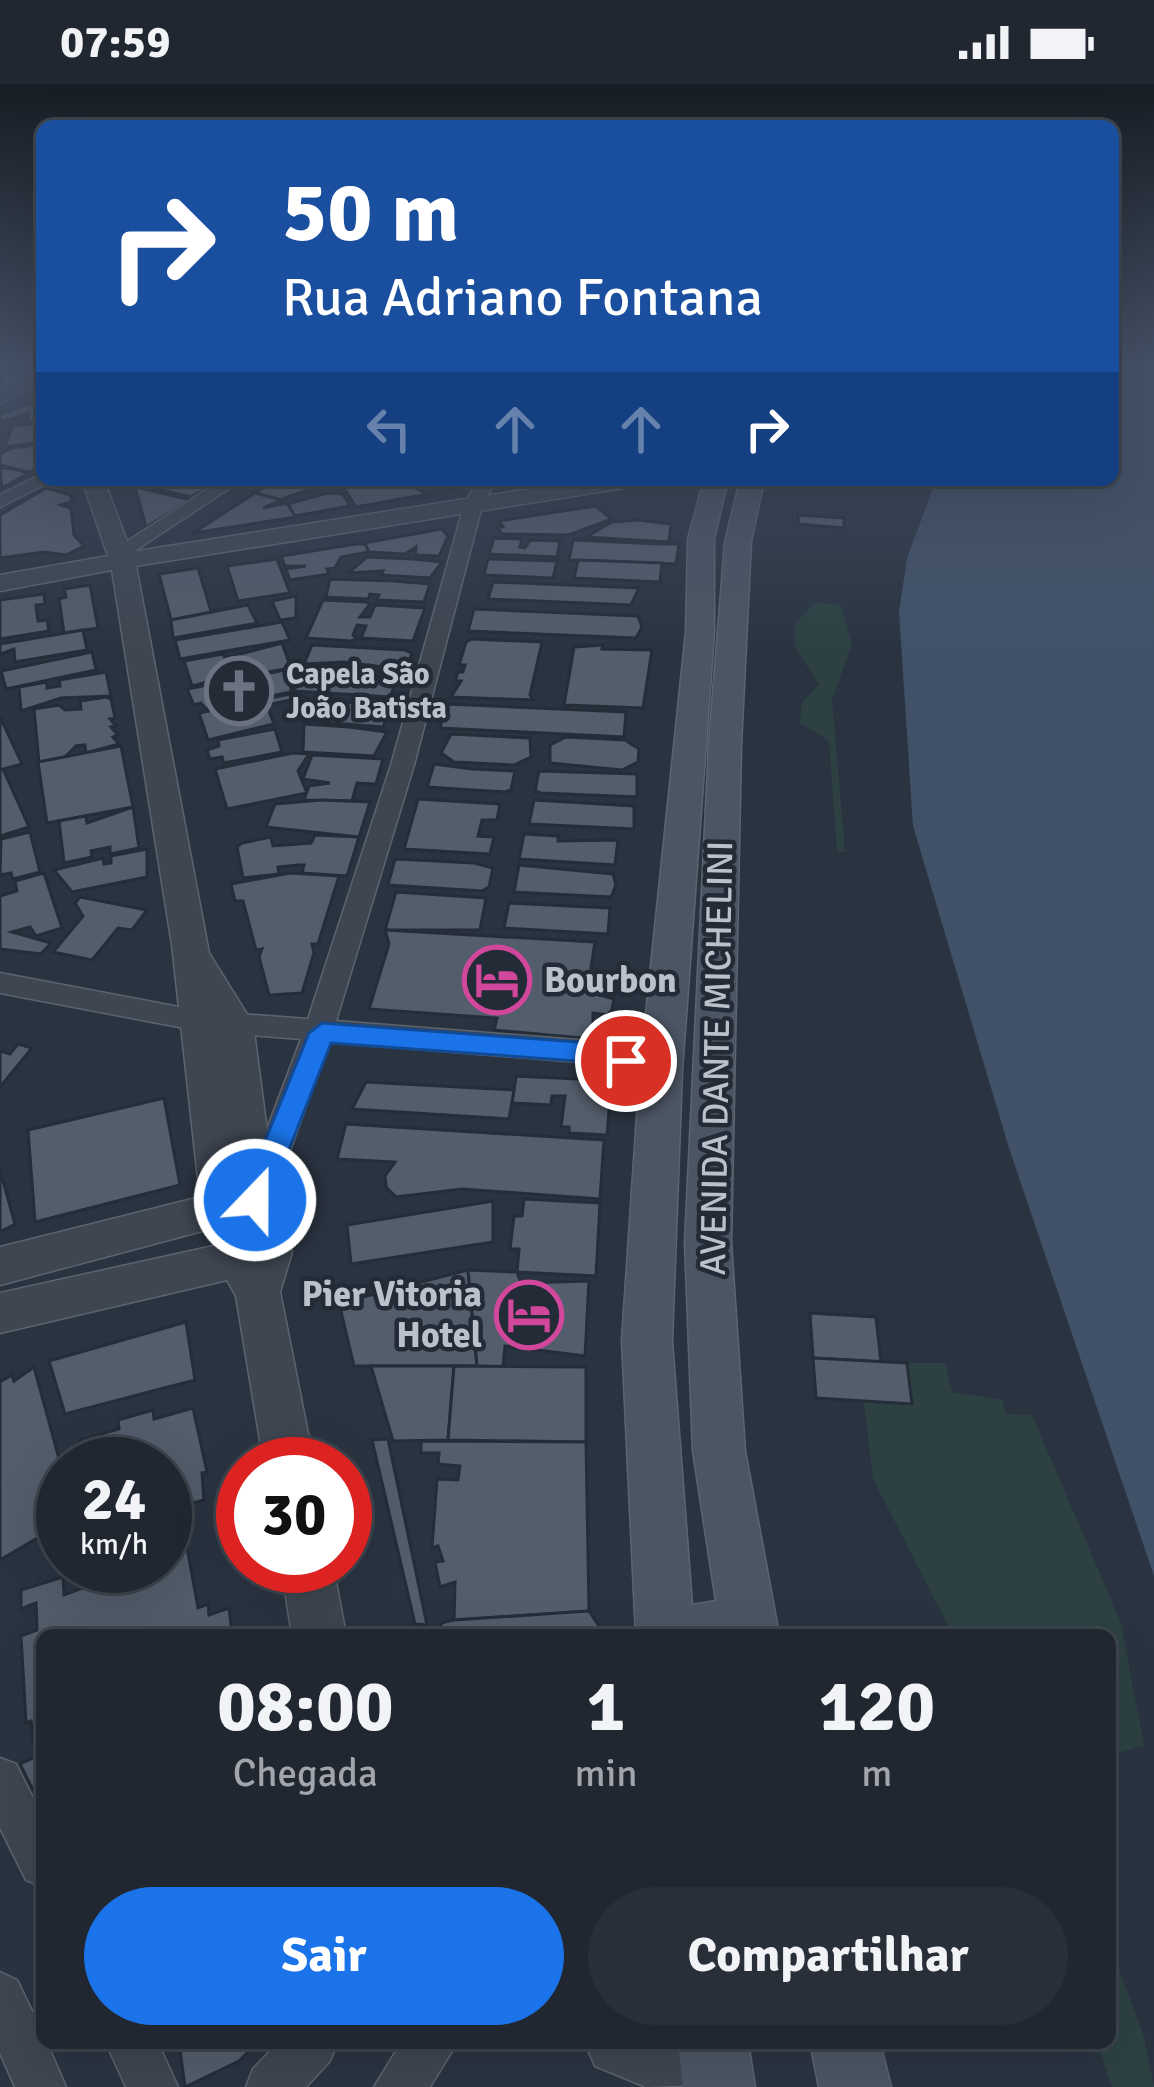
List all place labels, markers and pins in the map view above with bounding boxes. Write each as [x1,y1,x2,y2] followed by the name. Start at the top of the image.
[204,656,274,726] church icon: Capela São João Batista
[286,656,447,727] place label: Capela São João Batista
[462,945,532,1015] hotel icon: Bourbon
[544,958,677,1003] place label: Bourbon
[575,1010,677,1112] pin
[301,1272,482,1358] place label: Pier Vitoria Hotel
[494,1280,564,1350] hotel icon: Pier Vitoria Hotel

